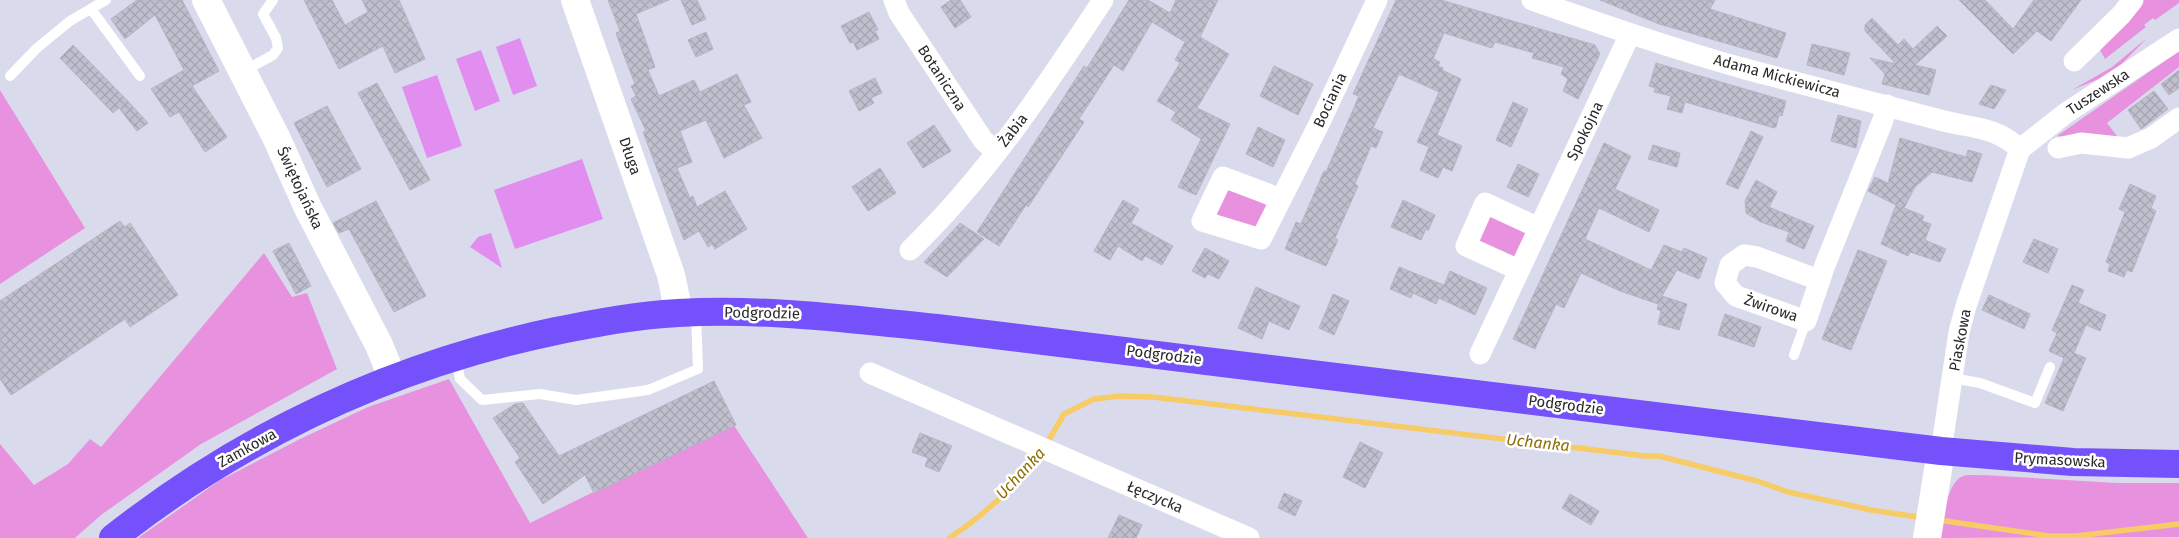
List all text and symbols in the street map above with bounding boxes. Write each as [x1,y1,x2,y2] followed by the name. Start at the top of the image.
[914,42,970,114] street label: Botaniczna
[1712,50,1842,102] street label: Adama Mickiewicza
[2063,65,2133,119] street label: Tuszewska
[1309,70,1351,130] street label: Bociania
[1563,99,1607,163] street label: Spokojna
[994,110,1032,150] street label: Żabia
[615,135,645,177] street label: Długa
[273,144,327,232] street label: Świętojańska
[1742,290,1800,326] street label: Żwirowa
[724,303,800,323] street label: Podgrodzie
[1945,307,1975,373] street label: Piaskowa
[1125,341,1203,369] street label: Podgrodzie
[1527,391,1605,419] street label: Podgrodzie
[215,425,279,471] street label: Zamkowa
[1505,430,1571,455] water label: Uchanka
[992,444,1049,503] water label: Uchanka
[2014,449,2106,471] street label: Prymasowska
[1124,477,1186,517] street label: Łęczycka

